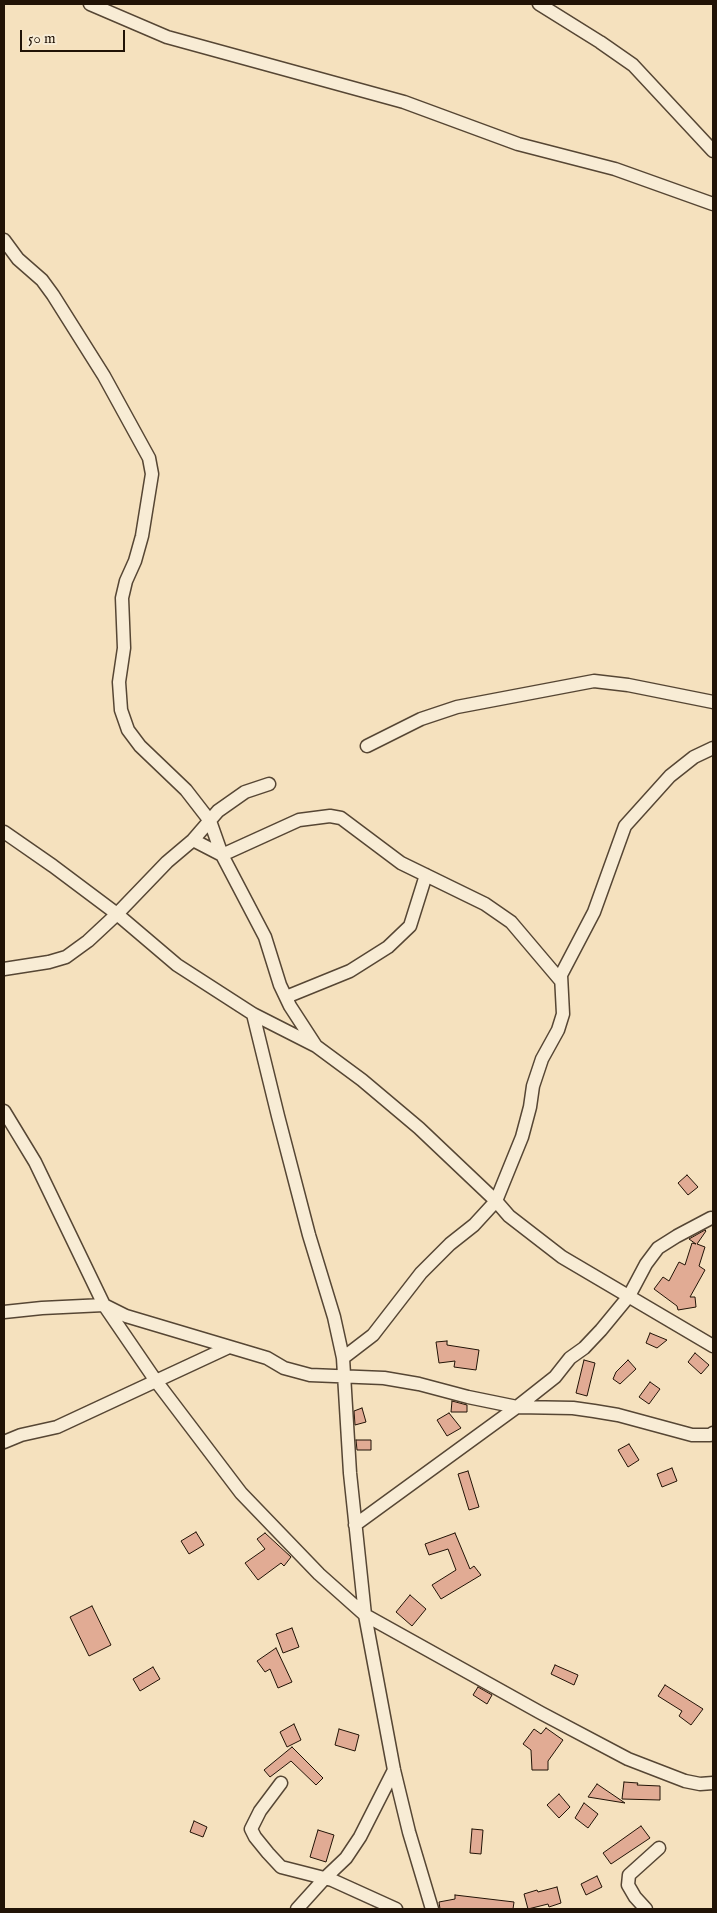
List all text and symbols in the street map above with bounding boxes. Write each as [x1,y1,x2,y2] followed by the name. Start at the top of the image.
[22,20,128,52] scale bar
[28,29,56,48] text: 50 m

